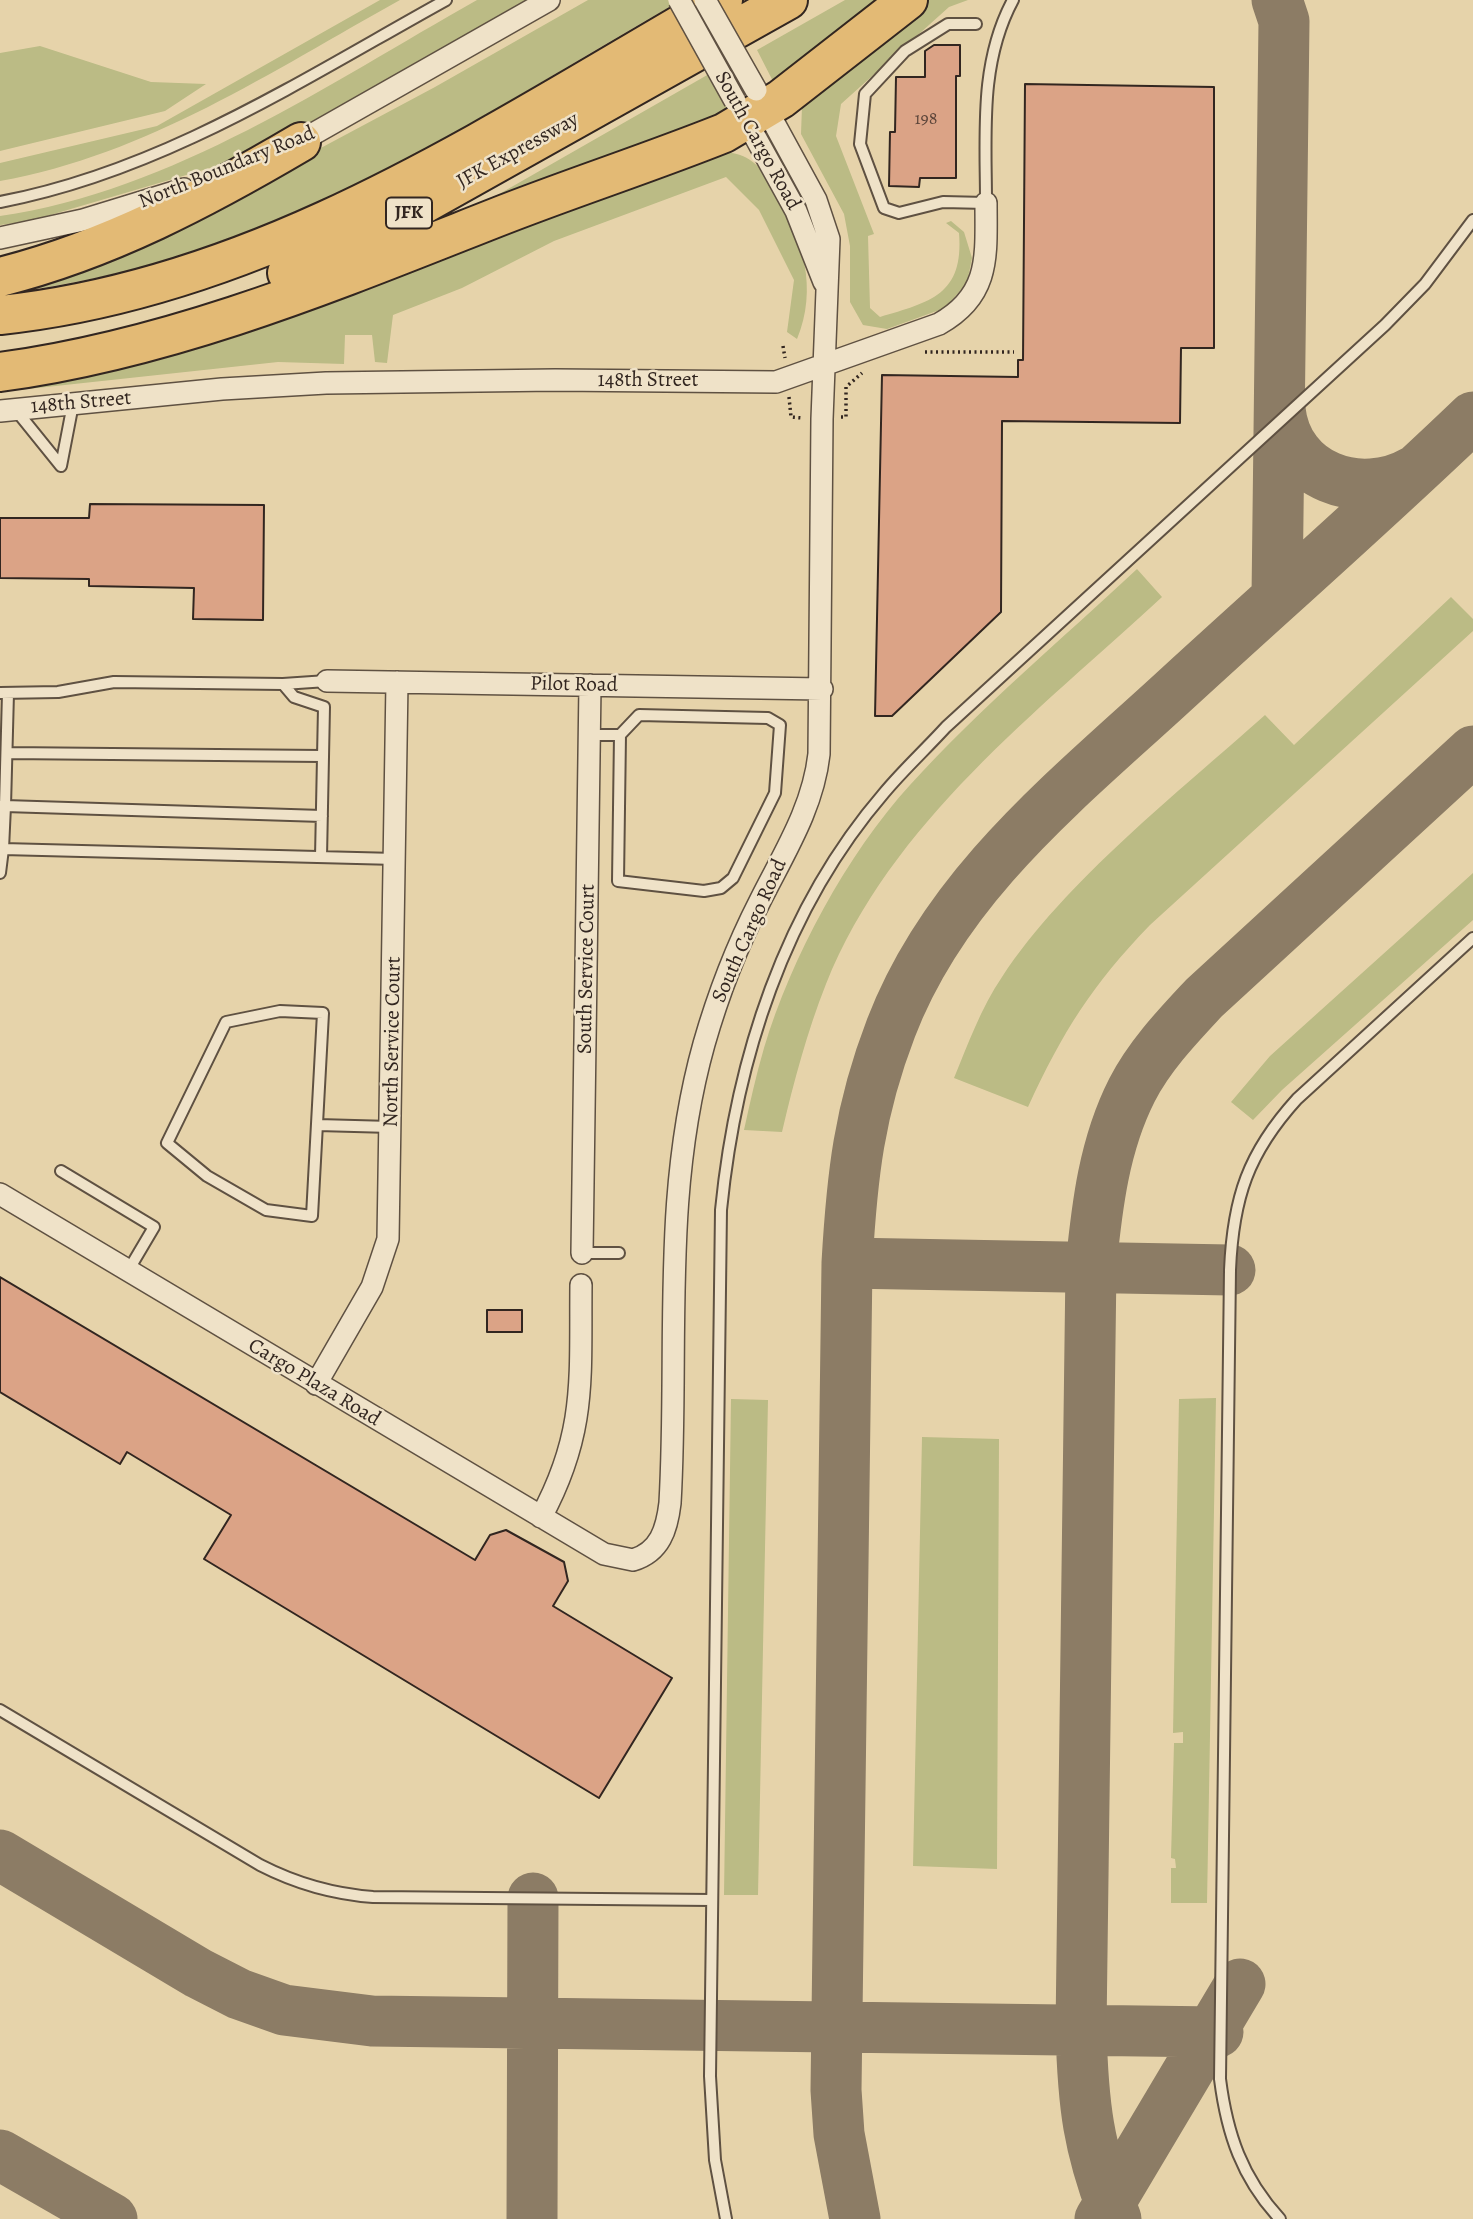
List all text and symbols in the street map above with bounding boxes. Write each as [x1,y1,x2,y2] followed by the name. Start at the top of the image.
[708,67,806,215] street label: South Cargo Road
[453,107,583,195] street label: JFK Expressway
[914,109,938,131] house number: 198
[135,121,319,215] street label: North Boundary Road
[386,197,432,228] road number: JFK
[598,368,698,394] street label: 148th Street
[30,386,132,420] street label: 148th Street
[530,672,618,698] street label: Pilot Road
[707,855,793,1007] street label: South Cargo Road
[573,884,601,1054] street label: South Service Court
[379,956,407,1128] street label: North Service Court
[243,1334,385,1432] street label: Cargo Plaza Road

